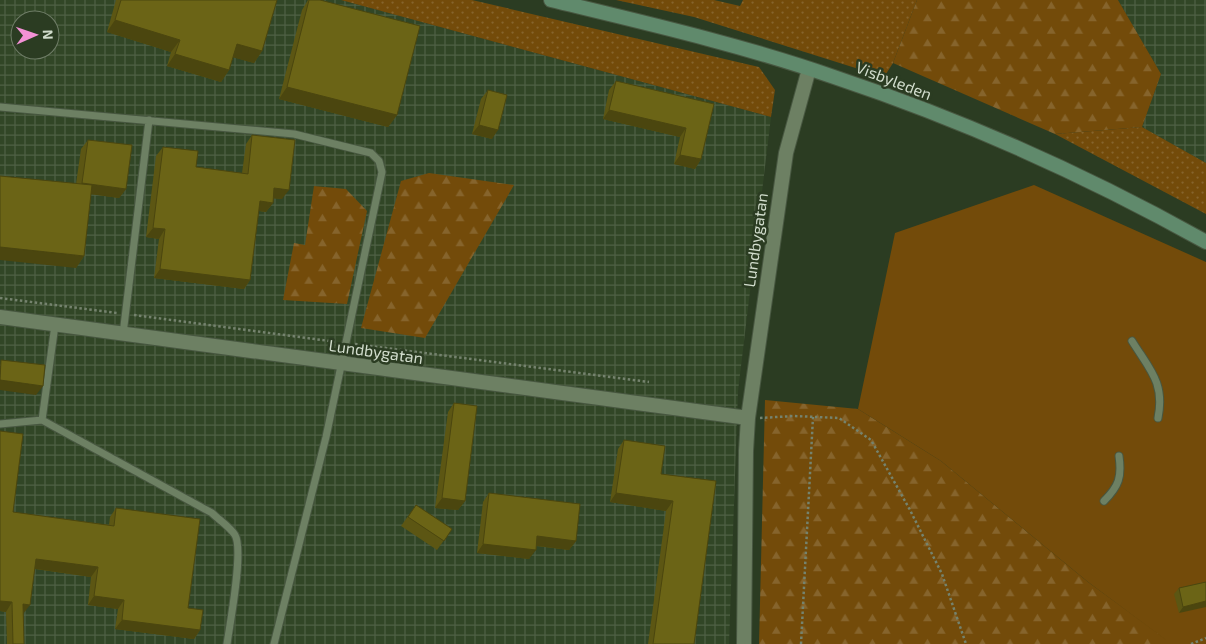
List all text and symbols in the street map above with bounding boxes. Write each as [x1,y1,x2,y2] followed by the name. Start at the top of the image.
[10,10,60,60] north arrow
[40,29,57,40] text: N
[853,57,935,103] street label: Visbyleden
[739,192,771,288] street label: Lundbygatan
[328,335,424,367] street label: Lundbygatan

